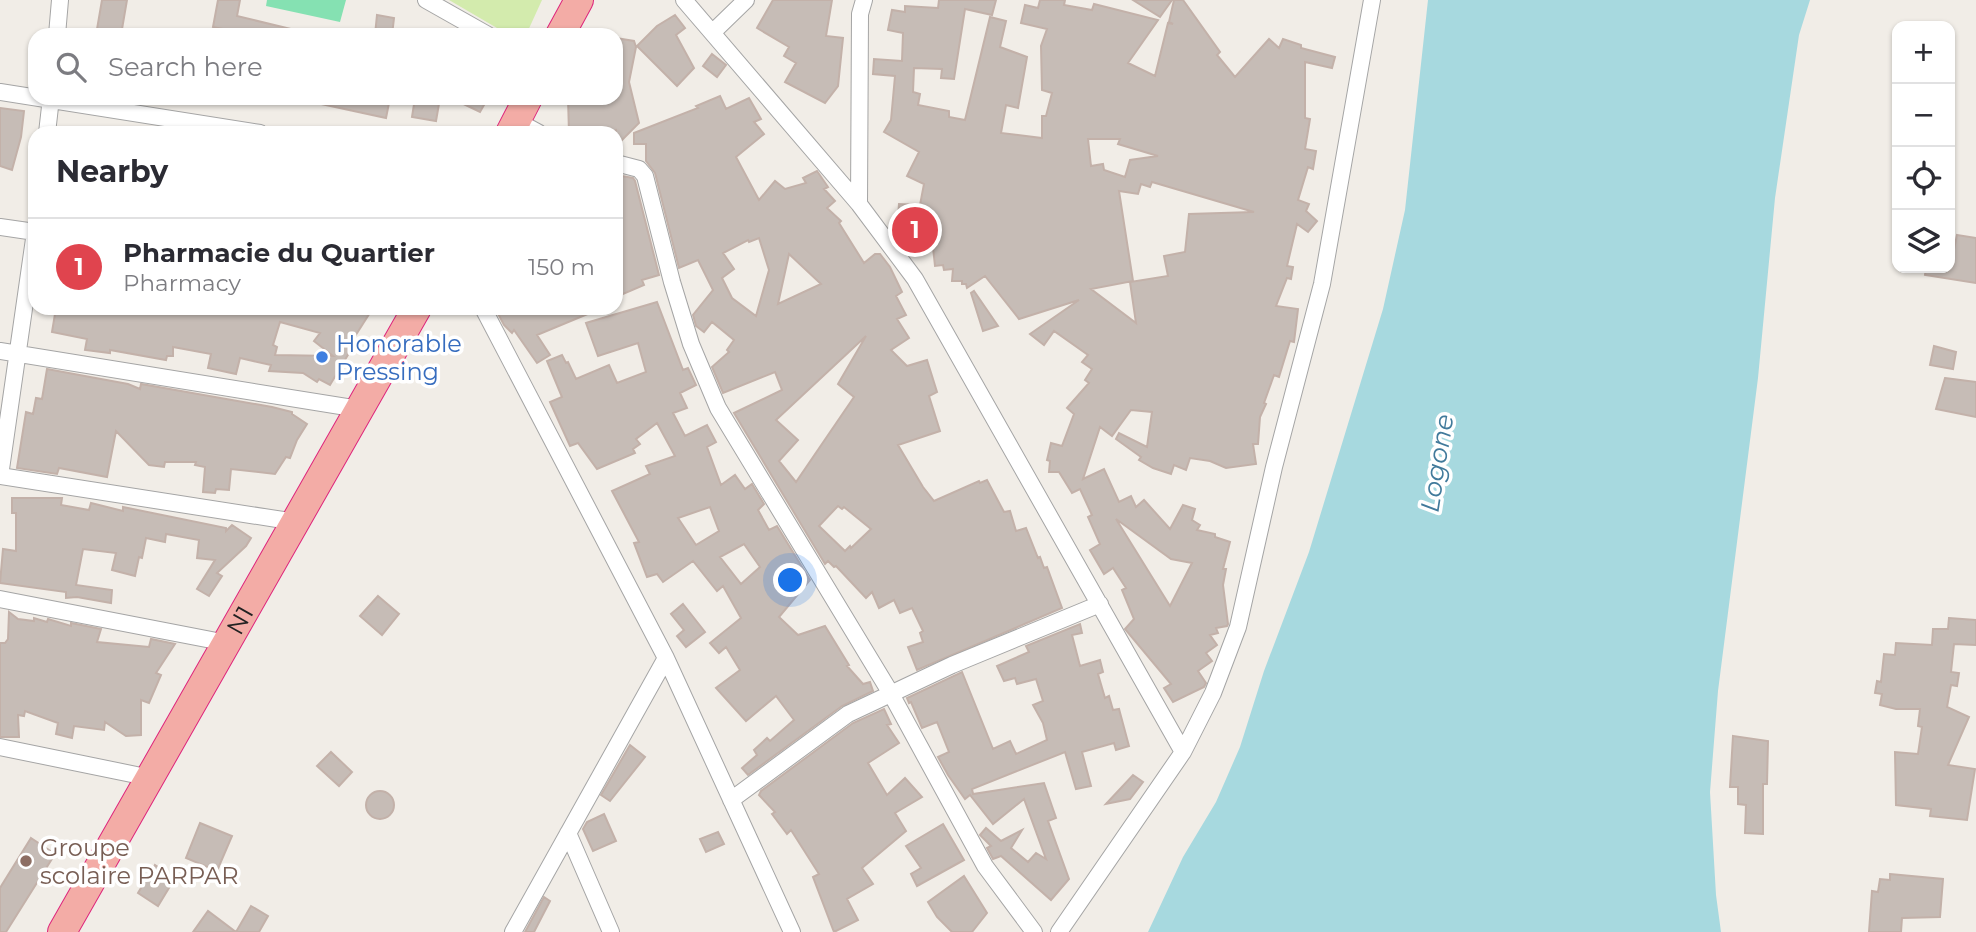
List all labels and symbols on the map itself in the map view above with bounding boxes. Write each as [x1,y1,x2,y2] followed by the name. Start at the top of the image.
[892,204,938,256] pin: 1
[336,329,462,386] place label: Honorable Pressing
[314,349,330,365] marker: Honorable Pressing
[1413,412,1461,514] water label: Logone
[773,563,807,597] your location
[220,601,259,639] street label: N1
[40,833,239,890] place label: Groupe scolaire PARPAR
[18,853,34,869] marker: Groupe scolaire PARPAR

